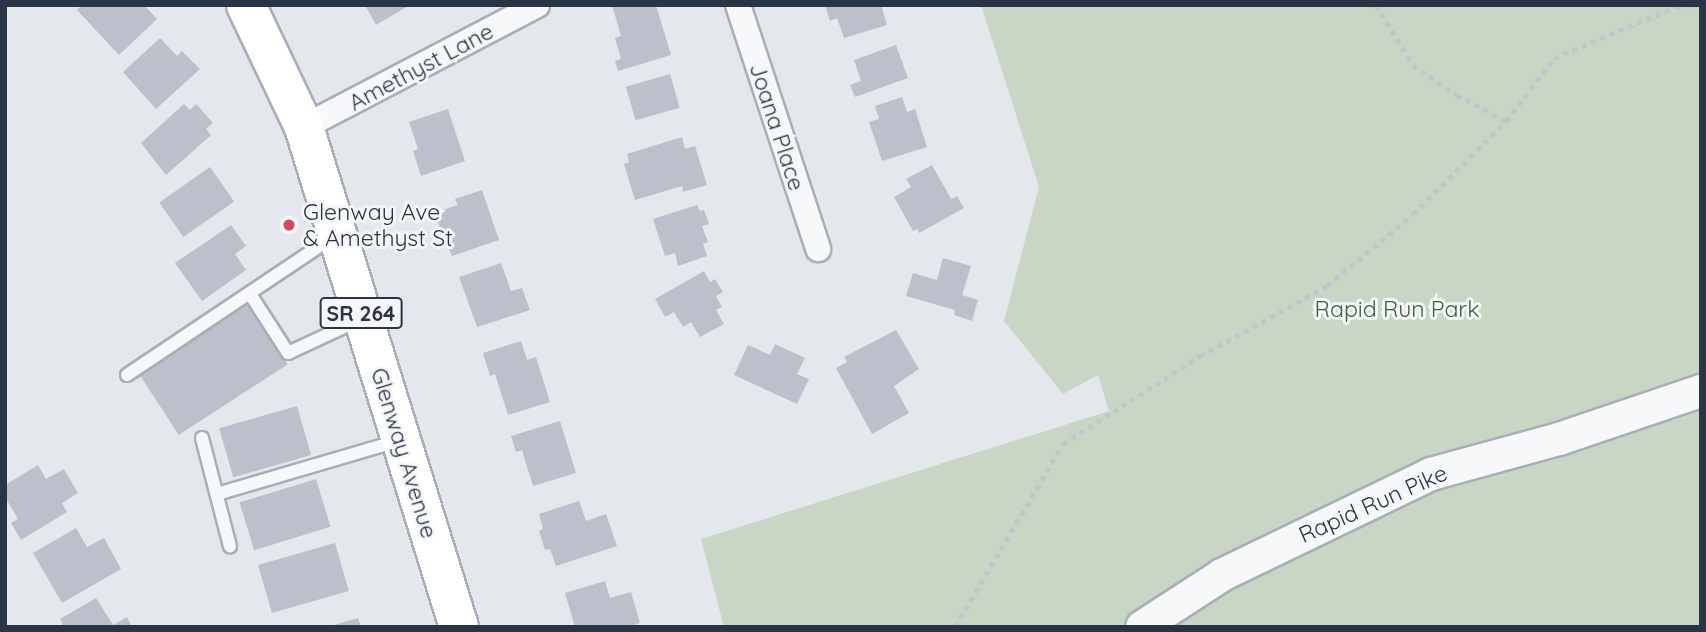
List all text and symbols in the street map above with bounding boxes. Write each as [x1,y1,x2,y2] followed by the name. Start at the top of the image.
[344,17,498,117] street label: Amethyst Lane
[743,60,811,194] street label: Joana Place
[303,198,453,252] place label: Glenway Ave & Amethyst St
[281,217,297,233] marker: Glenway Ave & Amethyst St
[1314,295,1480,323] park label: Rapid Run Park
[319,296,403,330] road number: SR 264
[365,364,443,542] street label: Glenway Avenue
[1294,459,1452,549] street label: Rapid Run Pike

